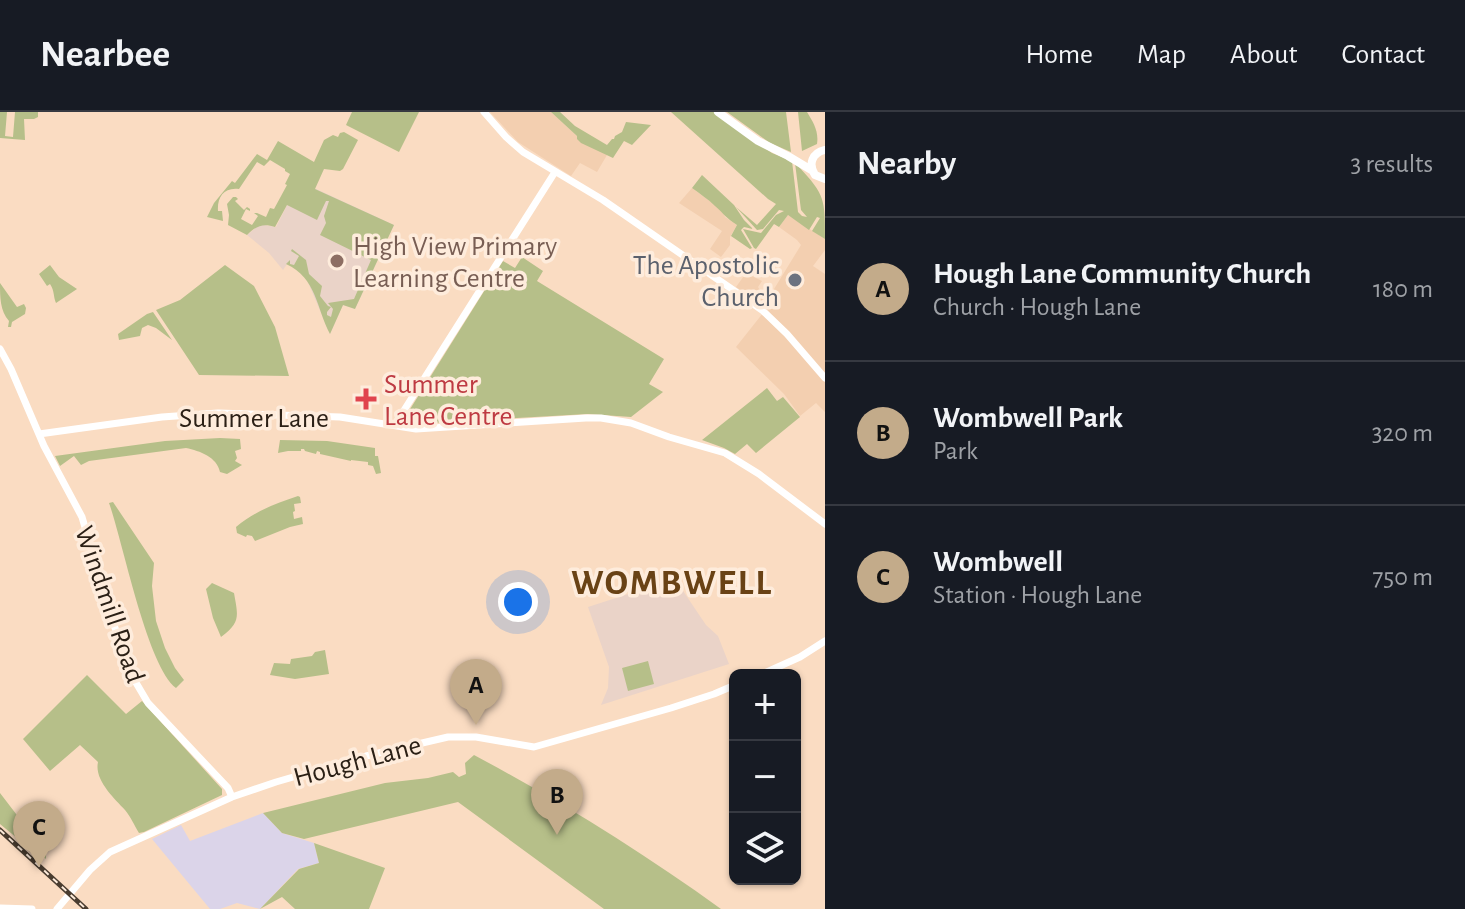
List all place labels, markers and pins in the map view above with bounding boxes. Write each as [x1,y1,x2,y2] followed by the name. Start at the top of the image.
[353,233,557,293] place label: High View Primary Learning Centre
[328,252,346,270] marker: High View Primary Learning Centre
[633,252,779,312] place label: The Apostolic Church
[786,271,804,289] marker: The Apostolic Church
[384,371,513,431] place label: Summer Lane Centre
[355,388,377,410] marker: Summer Lane Centre
[450,659,502,725] pin: A
[531,769,583,835] pin: B
[13,801,65,867] pin: C

